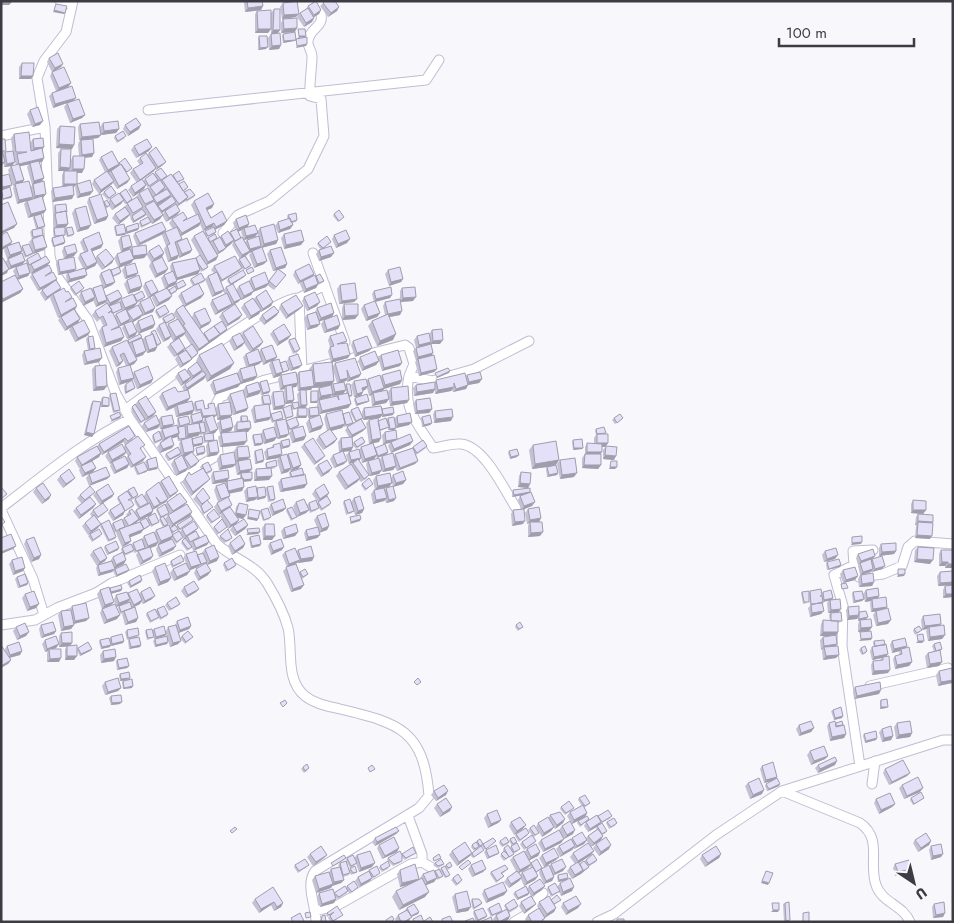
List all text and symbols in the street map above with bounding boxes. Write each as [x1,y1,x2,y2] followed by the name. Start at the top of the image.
[779,15,914,47] scale bar
[786,22,827,44] text: 100 m
[889,858,939,908] north arrow
[912,883,931,905] text: U

